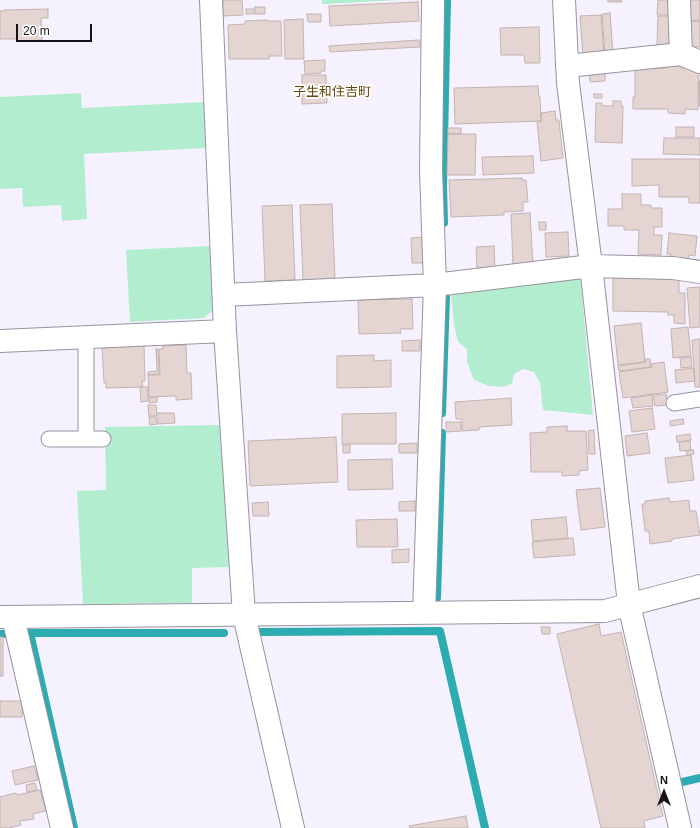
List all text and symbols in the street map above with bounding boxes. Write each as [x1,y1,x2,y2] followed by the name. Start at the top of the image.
[18,16,94,42] scale bar
[23,24,50,38] text: 20 m
[293,84,371,100] district label: 子生和住吉町
[644,772,684,812] north arrow
[660,774,668,786] text: N

